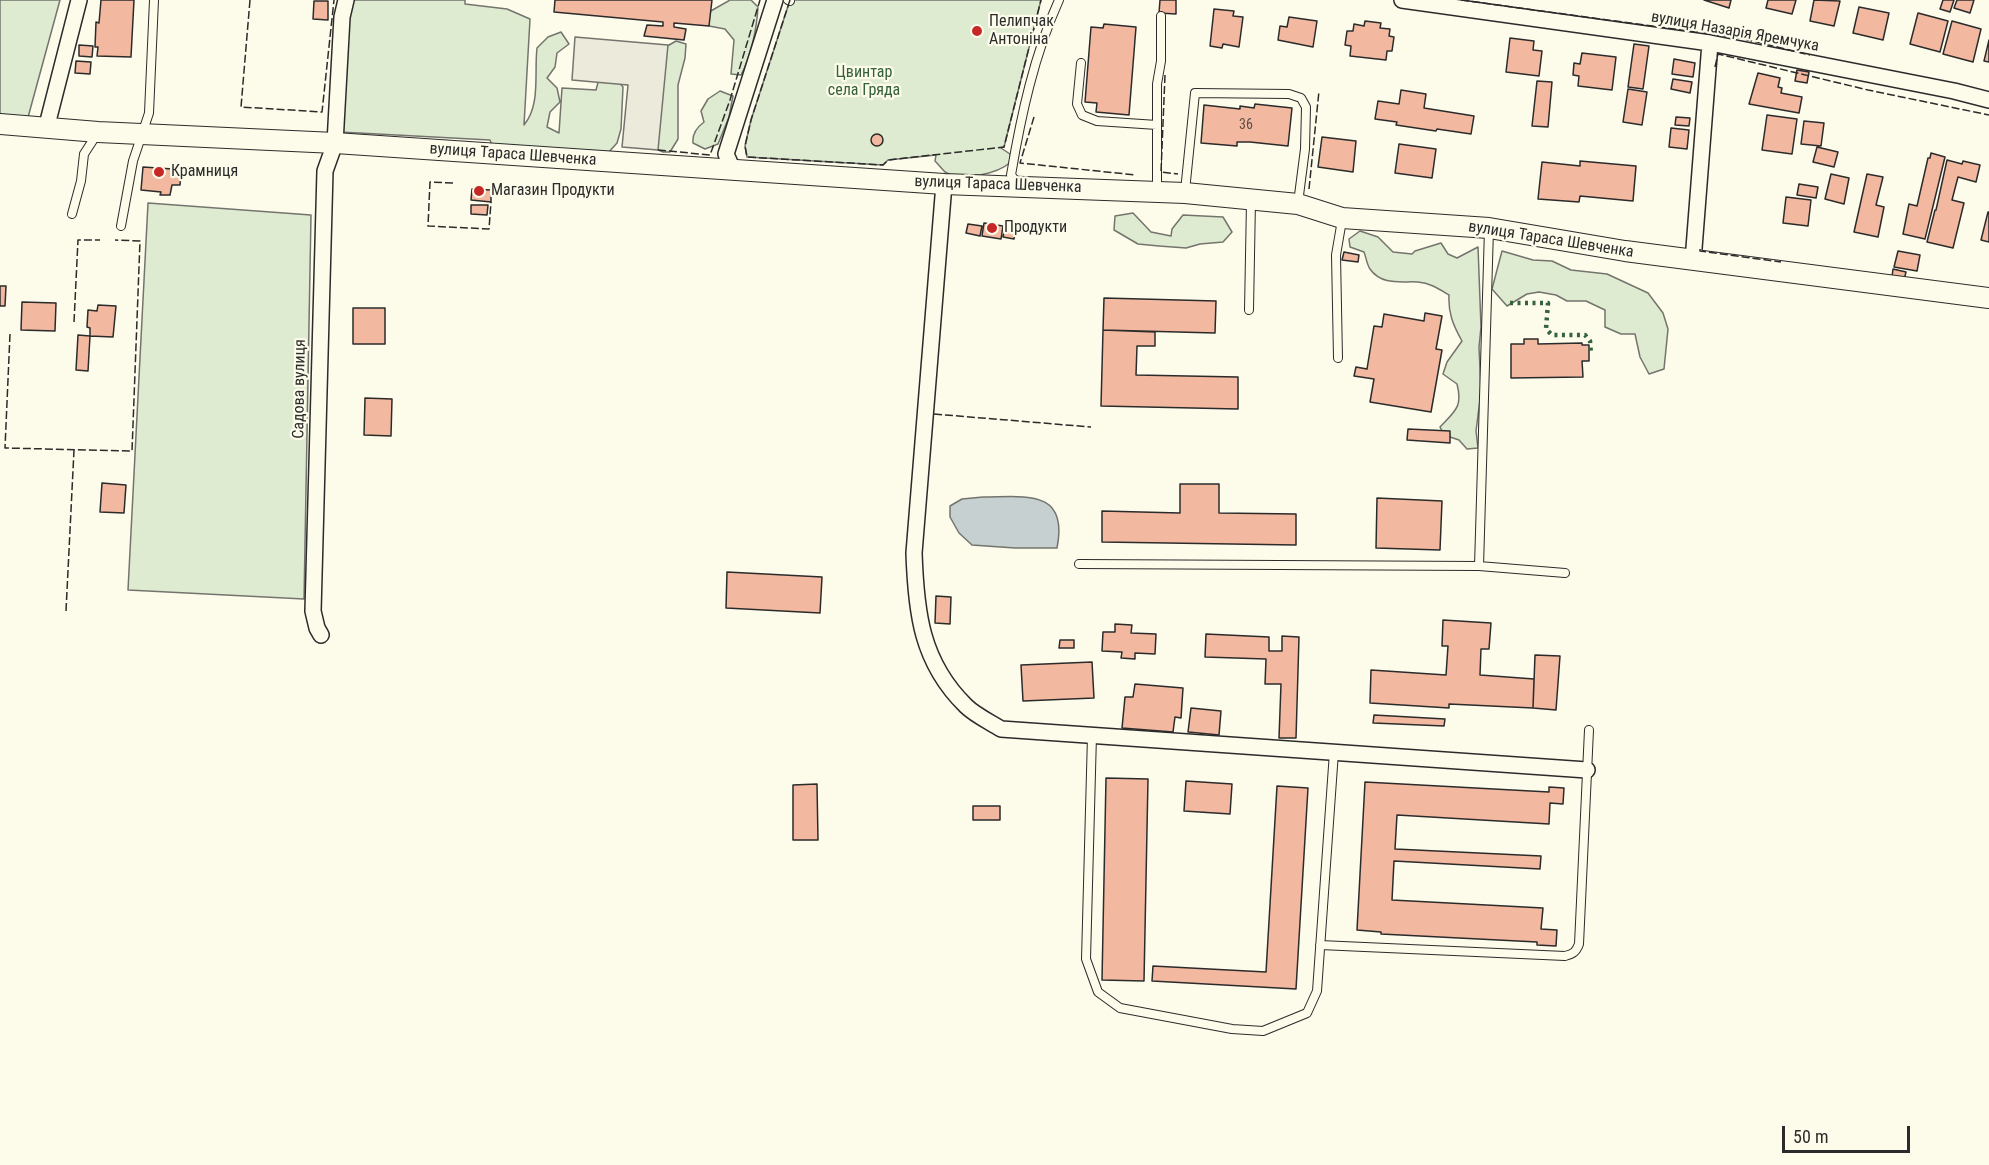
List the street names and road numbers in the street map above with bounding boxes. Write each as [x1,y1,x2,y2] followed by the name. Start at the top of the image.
[1649,8,1821,56] street label: вулиця Назарія Яремчука
[429,140,597,170] street label: вулиця Тараса Шевченка
[914,172,1082,198] street label: вулиця Тараса Шевченка
[1467,217,1635,263] street label: вулиця Тараса Шевченка
[290,339,310,439] street label: Садова вулиця

